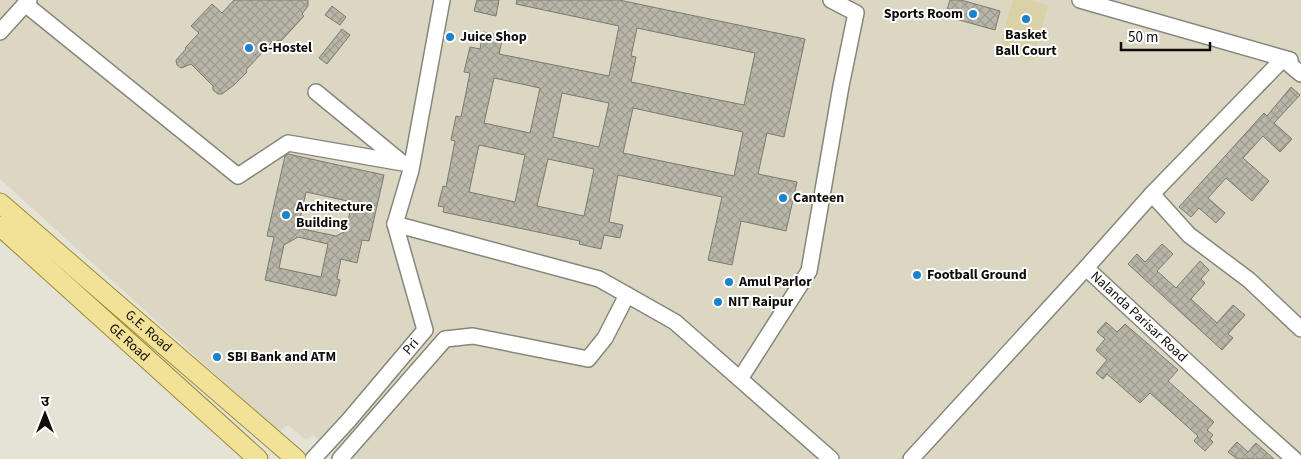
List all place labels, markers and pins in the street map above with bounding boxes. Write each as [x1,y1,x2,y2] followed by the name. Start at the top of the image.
[884,4,963,24] place label: Sports Room
[967,8,979,20] marker: Sports Room
[1020,13,1032,25] marker: Basket Ball Court
[995,25,1057,61] place label: Basket Ball Court
[460,27,527,47] place label: Juice Shop
[444,31,456,43] marker: Juice Shop
[259,38,312,58] place label: G-Hostel
[243,42,255,54] marker: G-Hostel
[793,188,844,208] place label: Canteen
[777,192,789,204] marker: Canteen
[295,197,373,233] place label: Architecture Building
[280,209,292,221] marker: Architecture Building
[927,265,1027,285] place label: Football Ground
[911,269,923,281] marker: Football Ground
[738,272,812,292] place label: Amul Parlor
[723,276,735,288] marker: Amul Parlor
[728,292,794,312] place label: NIT Raipur
[712,296,724,308] marker: NIT Raipur
[227,347,336,367] place label: SBI Bank and ATM
[211,351,223,363] marker: SBI Bank and ATM

